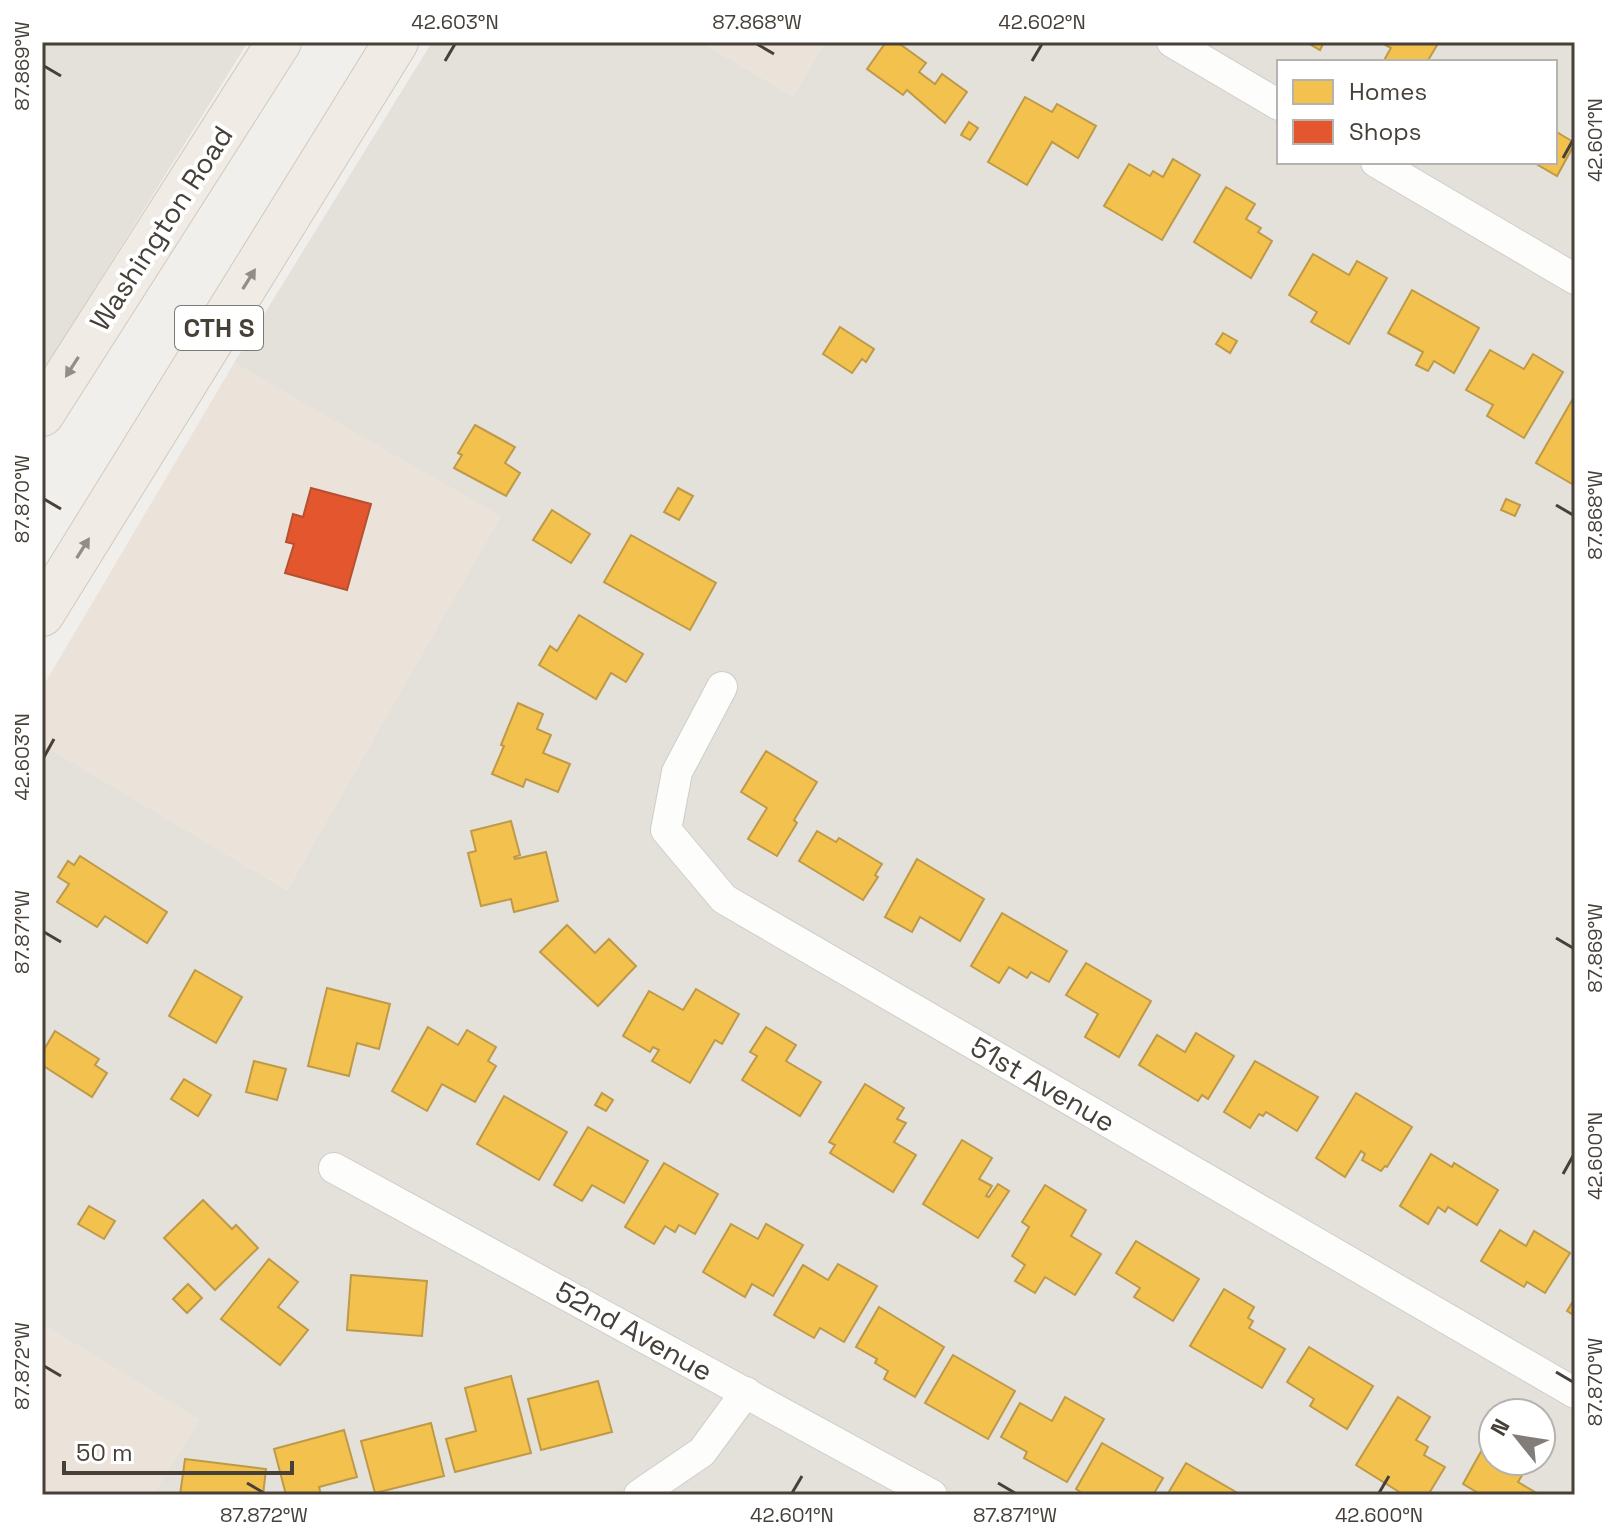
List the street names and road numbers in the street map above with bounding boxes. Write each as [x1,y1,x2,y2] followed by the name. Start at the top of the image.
[81,119,241,337] street label: Washington Road
[175,306,263,350] road number: CTH S
[964,1028,1122,1140] street label: 51st Avenue
[549,1273,719,1389] street label: 52nd Avenue

